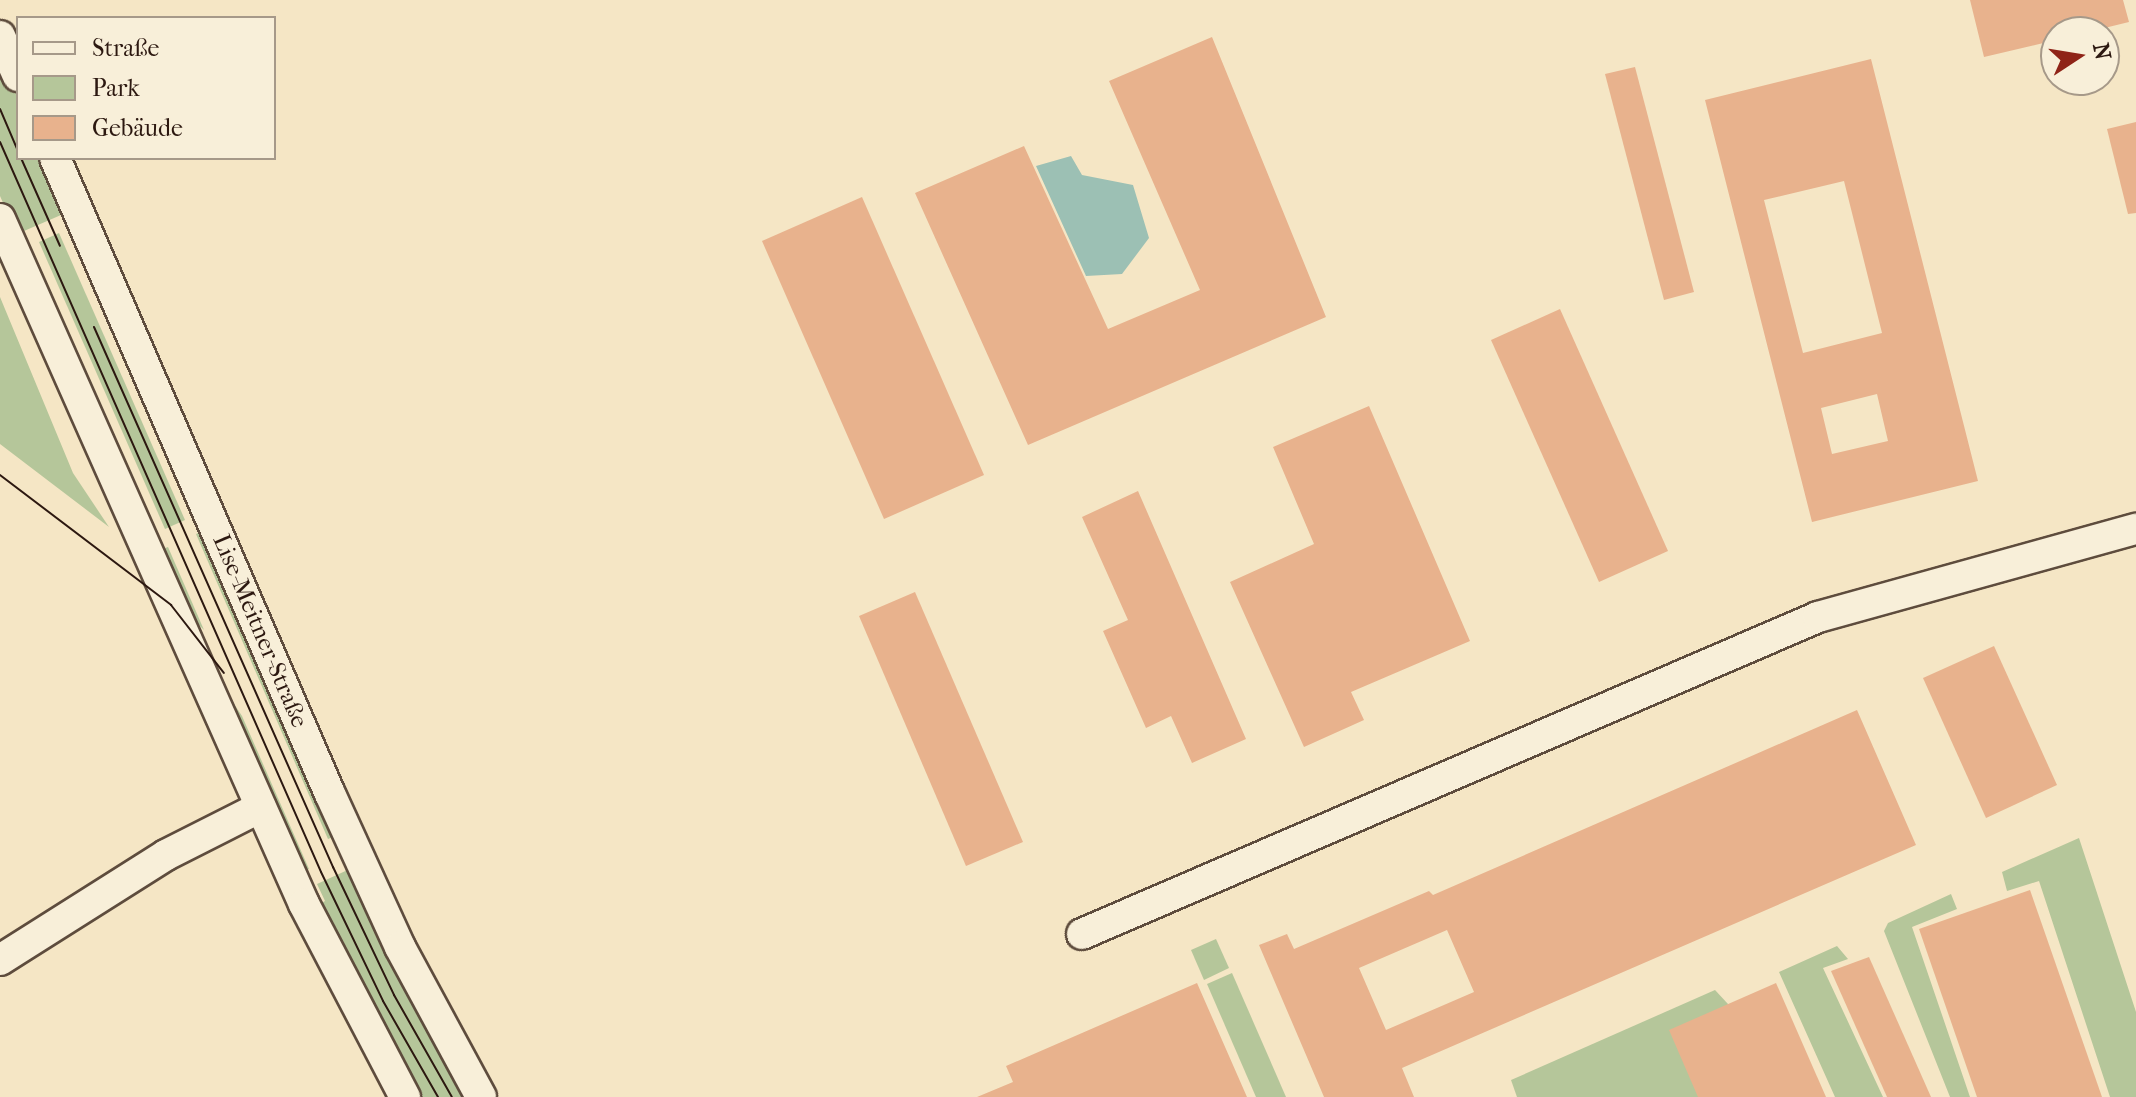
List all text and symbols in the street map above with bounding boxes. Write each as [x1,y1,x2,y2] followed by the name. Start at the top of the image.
[16,16,276,160] legend
[2040,16,2120,96] north arrow
[92,34,159,62] text: Straße
[2087,41,2116,62] text: N
[92,74,140,102] text: Park
[92,114,183,142] text: Gebäude
[206,530,314,732] street label: Lise-Meitner-Straße

